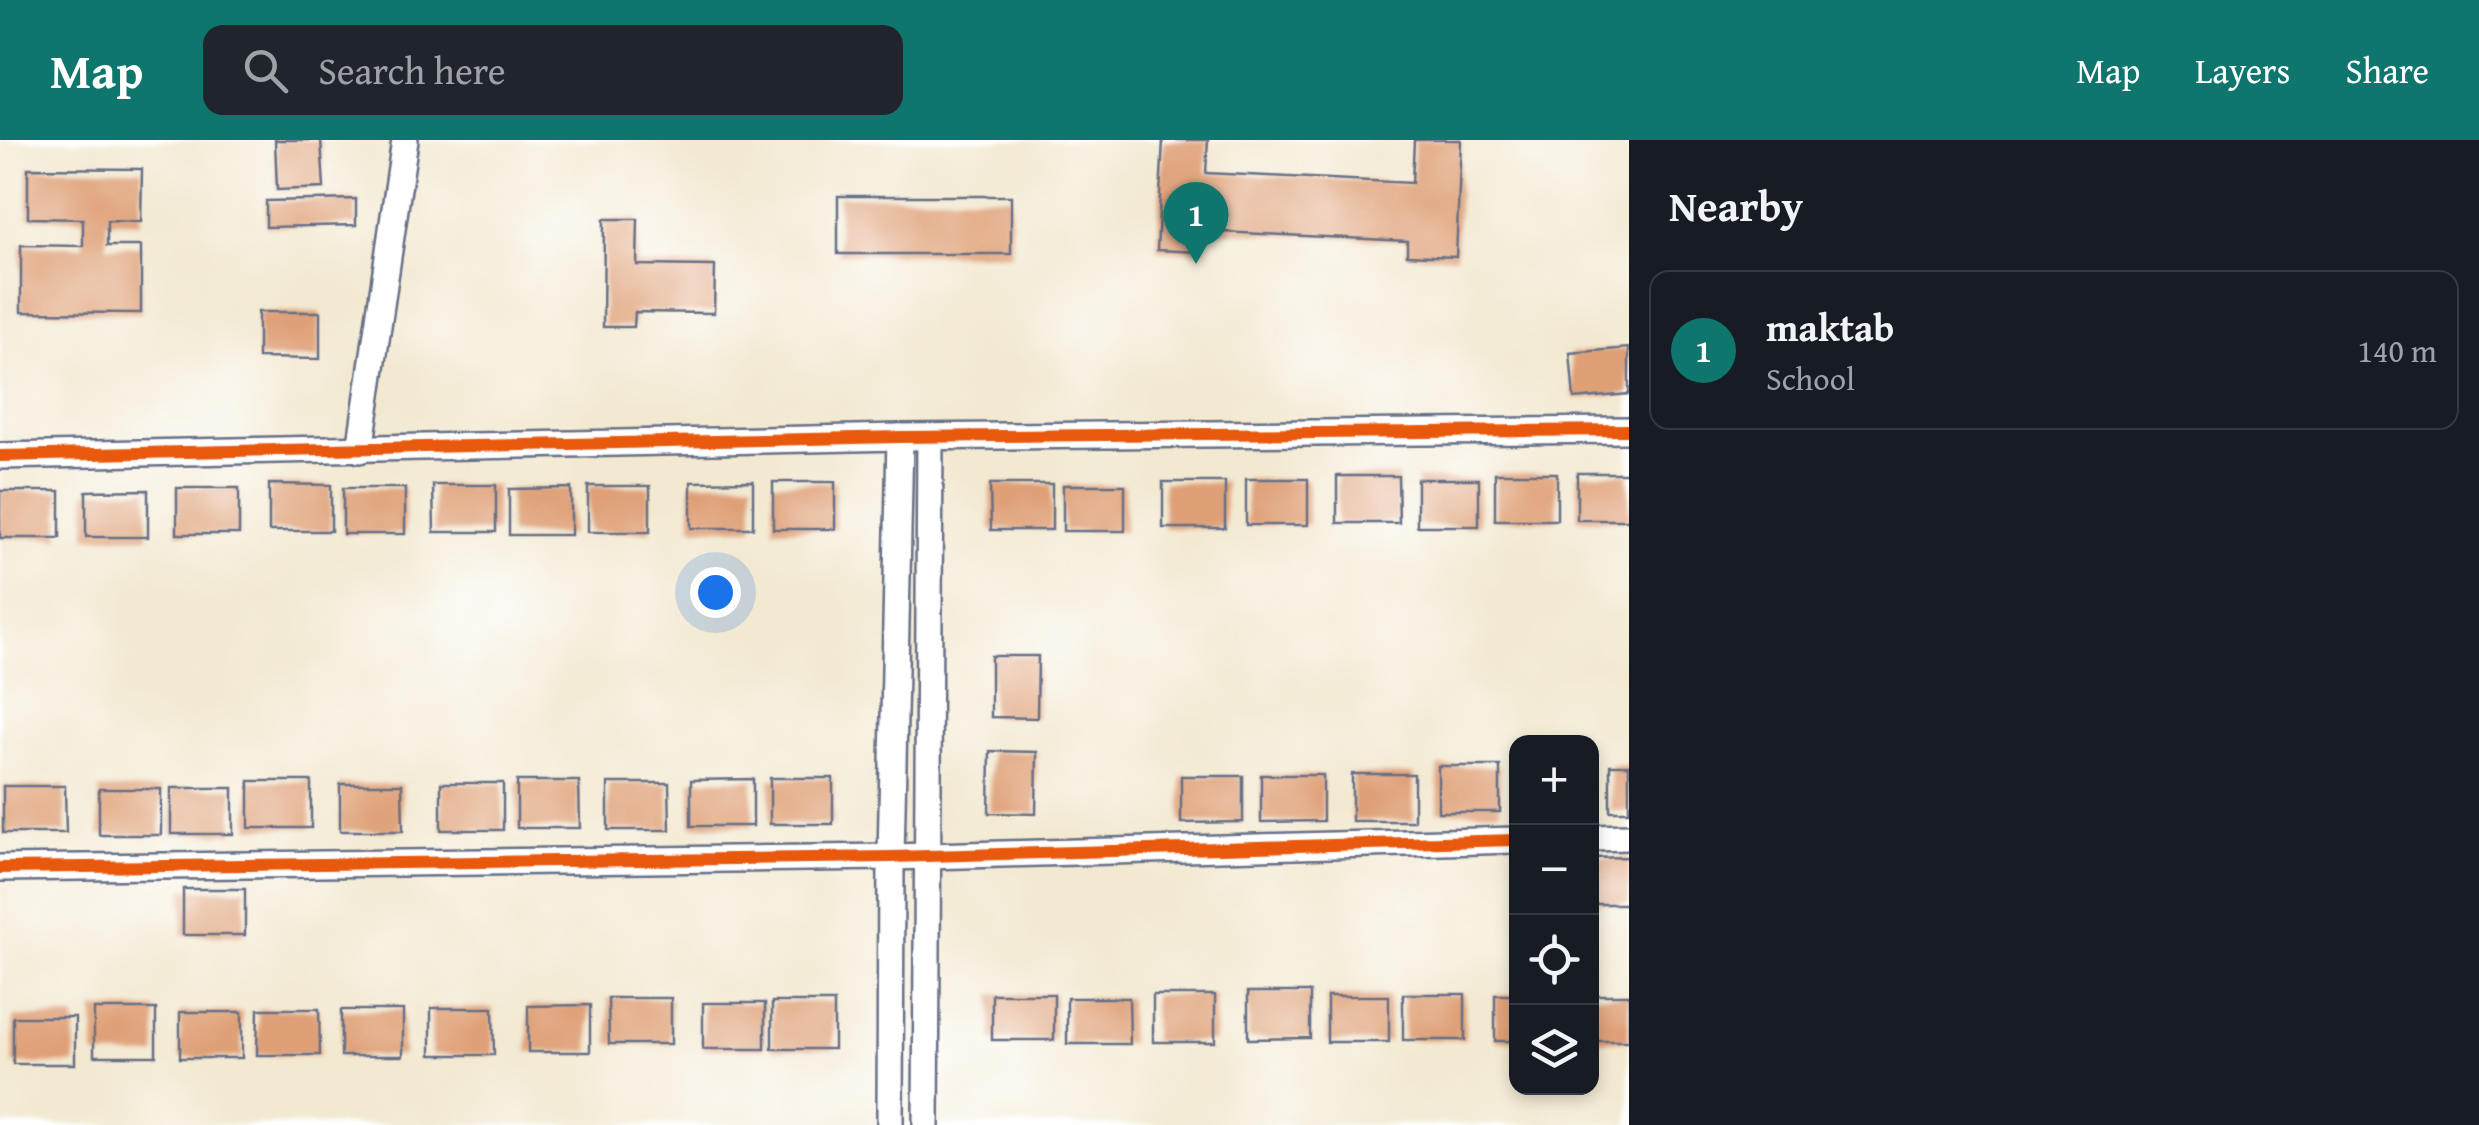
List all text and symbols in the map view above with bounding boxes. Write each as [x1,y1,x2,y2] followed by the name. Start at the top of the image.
[203,25,903,115] search box
[50,35,143,106] text: Map
[318,42,506,98] text: Search here
[238,43,293,98] icon: search
[2076,45,2140,96] text: Map
[2195,45,2290,96] text: Layers
[2345,45,2429,96] text: Share
[1669,175,1803,236] text: Nearby
[1164,182,1228,264] pin: 1
[1766,299,1894,355] text: maktab
[1695,327,1712,374] text: 1
[2358,327,2437,374] text: 140 m
[1766,355,1855,402] text: School
[690,567,741,618] your location
[1509,735,1599,1095] map controls
[1509,735,1599,825] button: +
[1509,825,1599,915] button: −
[1509,915,1599,1005] button: locate
[1509,1005,1599,1095] button: layers

